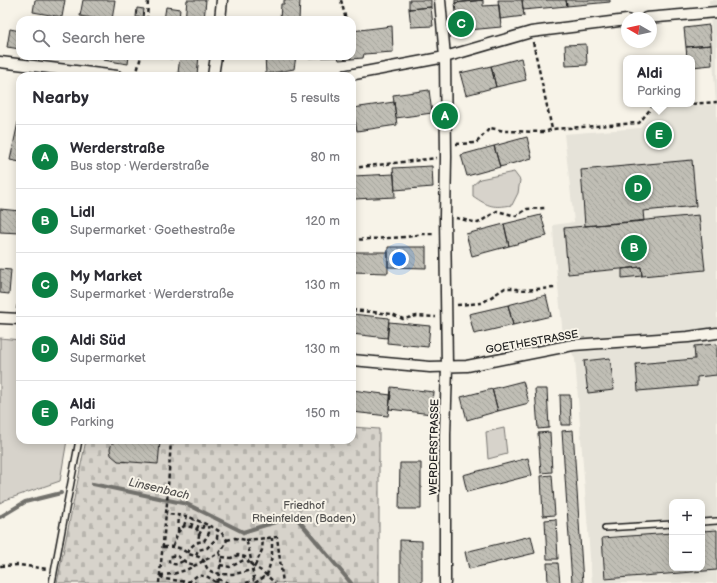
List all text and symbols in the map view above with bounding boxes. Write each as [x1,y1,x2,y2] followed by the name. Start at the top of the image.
[448,9,474,39] pin: C
[621,12,657,48] north arrow
[16,16,356,60] search box
[30,27,52,49] icon: search
[62,29,145,48] text: Search here
[623,55,695,107] popup
[637,64,662,83] text: Aldi
[637,83,681,99] text: Parking
[32,88,89,108] text: Nearby
[290,90,340,106] text: 5 results
[432,101,458,131] pin: A
[646,120,672,150] pin: E
[70,139,165,158] text: Werderstraße
[41,149,49,165] text: A
[311,149,340,165] text: 80 m
[70,158,209,174] text: Bus stop · Werderstraße
[625,173,651,203] pin: D
[70,203,95,222] text: Lidl
[40,213,50,229] text: B
[305,213,340,229] text: 120 m
[70,222,235,238] text: Supermarket · Goethestraße
[621,233,647,263] pin: B
[389,249,409,269] your location
[70,267,142,286] text: My Market
[40,277,50,293] text: C
[305,277,340,293] text: 130 m
[70,286,234,302] text: Supermarket · Werderstraße
[485,327,579,357] street label: GOETHESTRASSE
[70,331,126,350] text: Aldi Süd
[40,341,50,357] text: D
[305,341,340,357] text: 130 m
[70,350,146,366] text: Supermarket
[70,395,95,414] text: Aldi
[427,399,441,495] street label: WERDERSTRASSE
[41,405,49,421] text: E
[306,405,340,421] text: 150 m
[70,414,114,430] text: Parking
[127,475,191,503] water label: Linsenbach
[252,499,356,525] park label: Friedhof Rheinfelden (Baden)
[669,499,705,571] map controls
[669,499,705,535] button: +
[669,535,705,571] button: −

